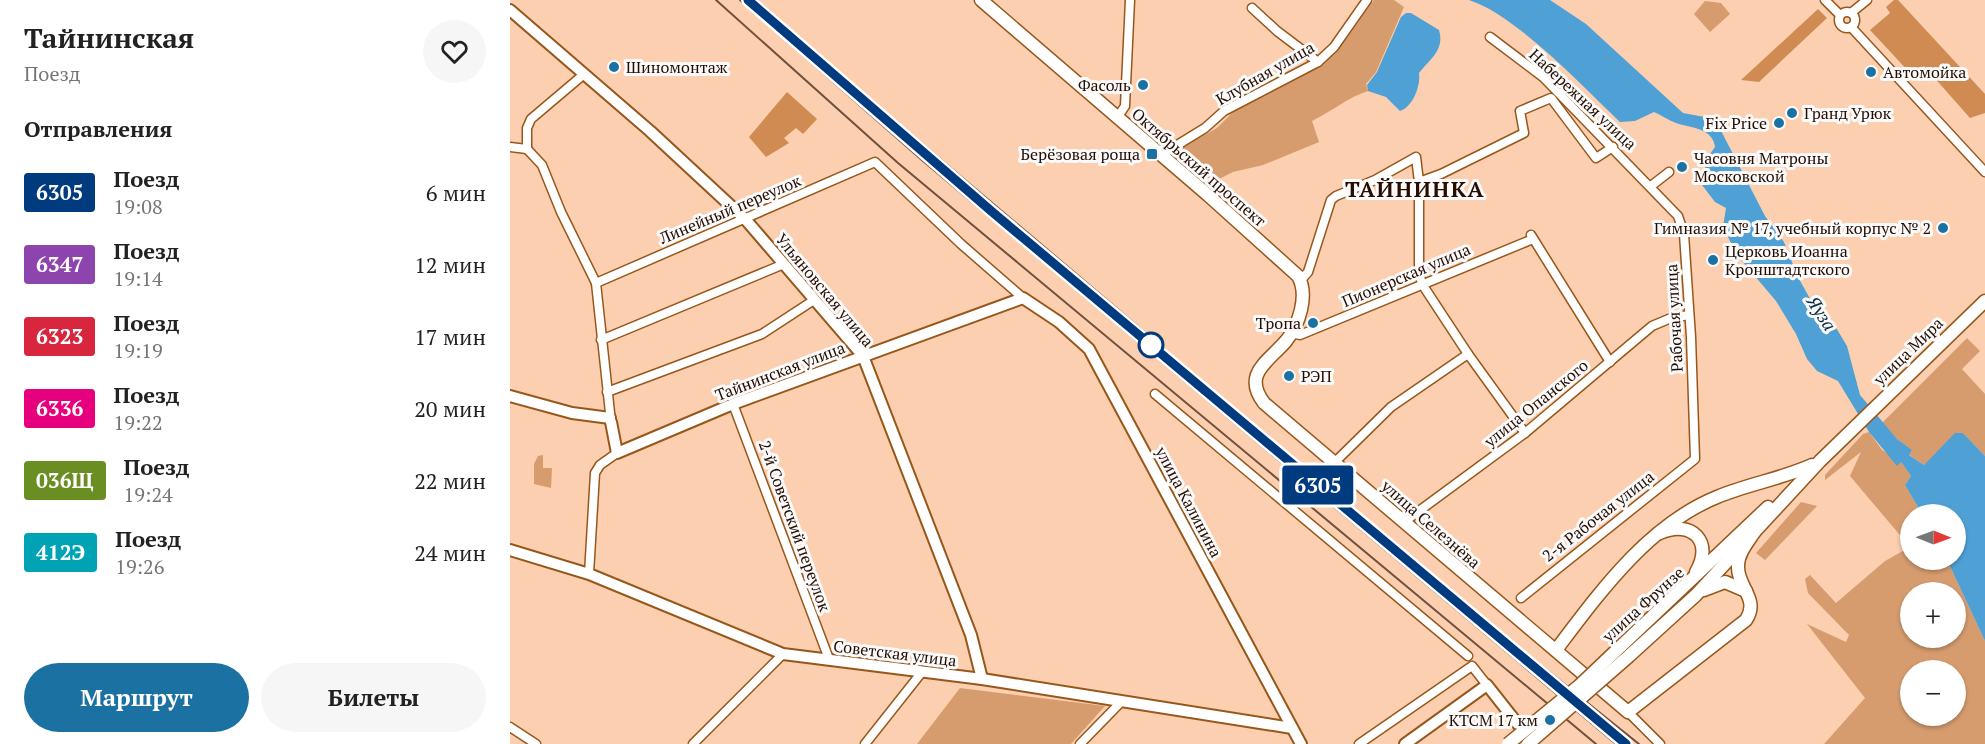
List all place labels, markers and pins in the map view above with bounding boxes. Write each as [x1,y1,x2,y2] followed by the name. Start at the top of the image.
[626,56,728,78] place label: Шиномонтаж
[607,60,621,74] marker: Шиномонтаж
[1883,61,1966,83] place label: Автомойка
[1864,65,1878,79] marker: Автомойка
[1078,74,1131,96] place label: Фасоль
[1136,78,1150,92] marker: Фасоль
[1804,102,1891,124] place label: Гранд Урюк
[1785,106,1799,120] marker: Гранд Урюк
[1706,112,1767,134] place label: Fix Price
[1772,116,1786,130] marker: Fix Price
[1020,143,1140,165] place label: Берёзовая роща
[1145,147,1159,161] marker: Берёзовая роща
[1694,147,1828,187] place label: Часовня Матроны Московской
[1675,160,1689,174] marker: Часовня Матроны Московской
[1654,217,1931,239] place label: Гимназия № 17, учебный корпус № 2
[1936,221,1950,235] marker: Гимназия № 17, учебный корпус № 2
[1725,240,1850,280] place label: Церковь Иоанна Кронштадтского
[1706,253,1720,267] marker: Церковь Иоанна Кронштадтского
[1256,312,1301,334] place label: Тропа
[1306,316,1320,330] marker: Тропа
[1138,332,1164,358] unlabelled marker
[1301,365,1332,387] place label: РЭП
[1282,369,1296,383] marker: РЭП
[1449,709,1538,731] place label: КТСМ 17 км
[1543,713,1557,727] marker: КТСМ 17 км

